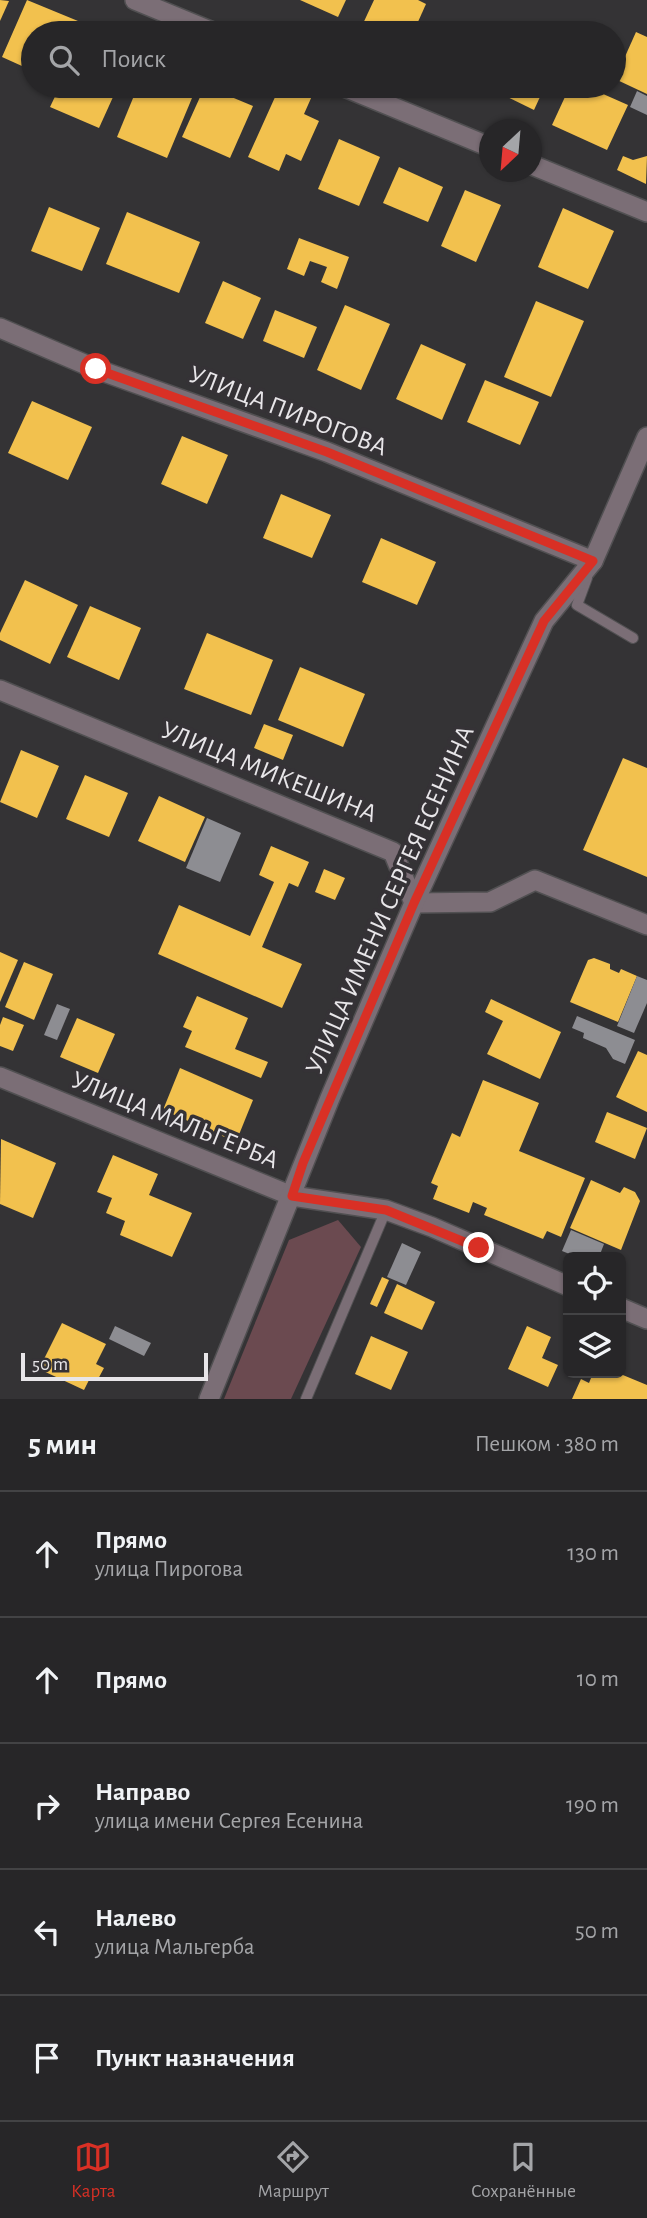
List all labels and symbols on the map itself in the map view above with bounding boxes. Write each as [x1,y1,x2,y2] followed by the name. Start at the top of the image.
[479,119,542,182] north arrow
[80,353,111,384] route start
[185,361,391,461] street label: УЛИЦА ПИРОГОВА
[157,717,381,827] street label: УЛИЦА МИКЕШИНА
[301,722,479,1078] street label: УЛИЦА ИМЕНИ СЕРГЕЯ ЕСЕНИНА
[68,1067,282,1173] street label: УЛИЦА МАЛЬГЕРБА
[463,1232,494,1263] route end
[21,1350,208,1382] scale bar

